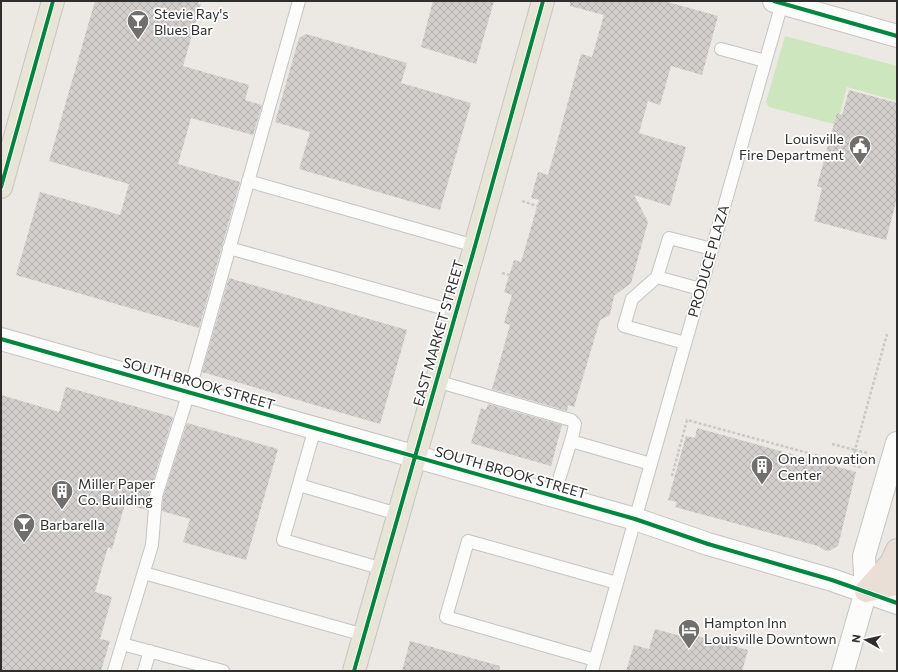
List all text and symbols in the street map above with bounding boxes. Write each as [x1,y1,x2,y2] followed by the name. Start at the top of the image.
[154,5,229,38] place label: Stevie Ray's Blues Bar
[125,8,151,41] bar icon: Stevie Ray's Blues Bar
[739,130,844,163] place label: Louisville Fire Department
[847,133,873,166] public building icon: Louisville Fire Department
[684,203,732,319] street label: PRODUCE PLAZA
[409,258,467,408] street label: EAST MARKET STREET
[121,353,277,413] street label: SOUTH BROOK STREET
[433,442,589,502] street label: SOUTH BROOK STREET
[778,450,876,483] place label: One Innovation Center
[749,453,775,486] building icon: One Innovation Center
[78,475,156,508] place label: Miller Paper Co. Building
[49,478,75,511] building icon: Miller Paper Co. Building
[11,511,37,544] bar icon: Barbarella
[40,516,105,533] place label: Barbarella
[704,614,837,647] place label: Hampton Inn Louisville Downtown
[676,617,702,650] hotel icon: Hampton Inn Louisville Downtown
[846,620,886,660] north arrow
[849,634,863,644] text: N

